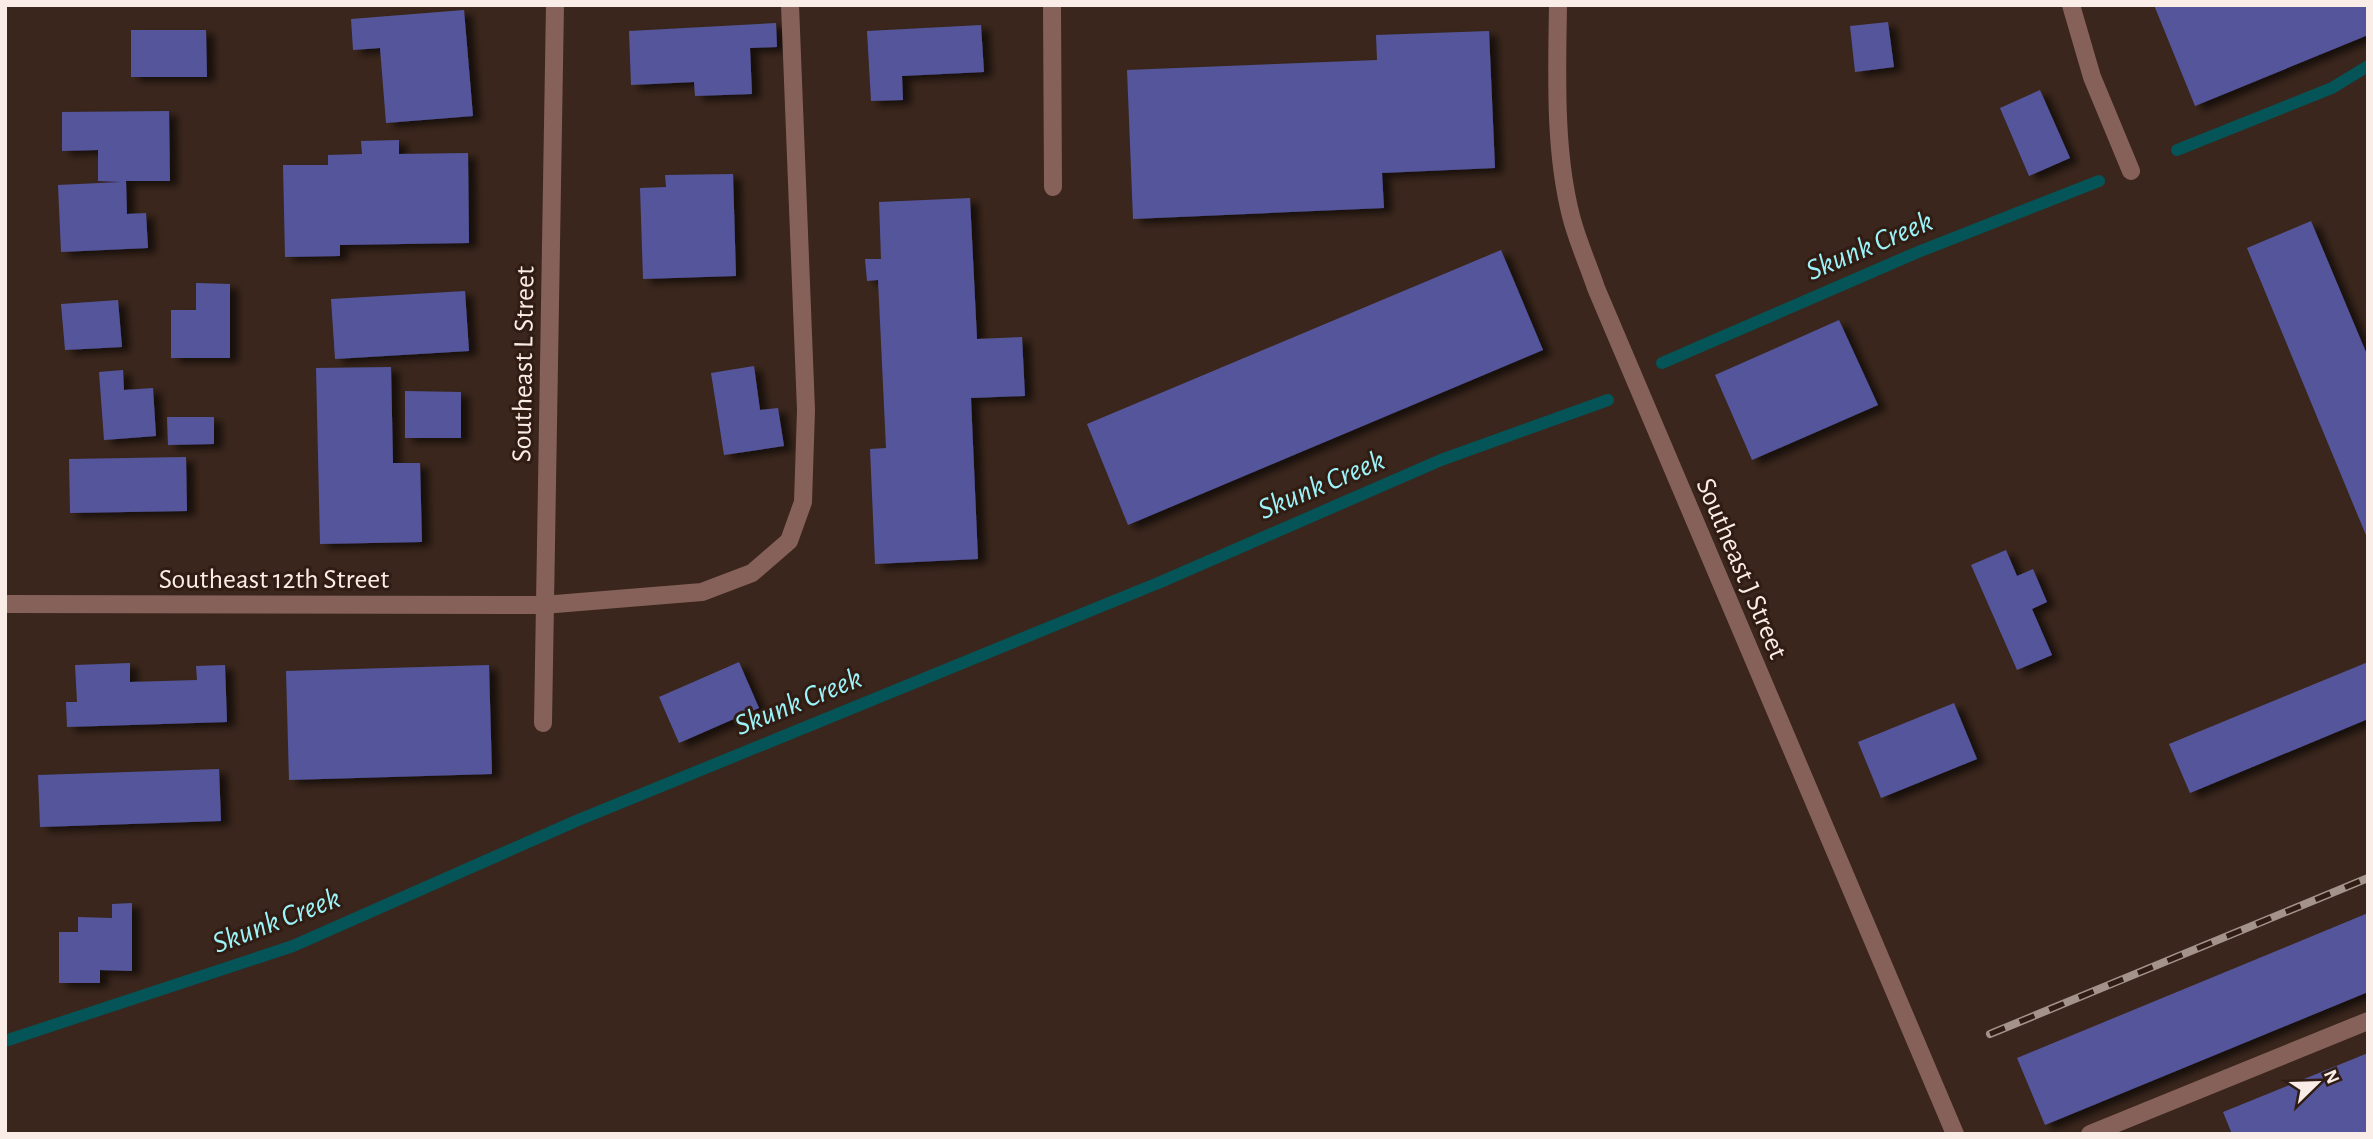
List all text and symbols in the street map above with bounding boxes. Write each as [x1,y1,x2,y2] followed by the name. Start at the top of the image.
[1802,206,1937,286] water label: Skunk Creek
[508,266,540,462] street label: Southeast L Street
[1254,445,1389,525] water label: Skunk Creek
[1691,474,1792,663] street label: Southeast J Street
[159,566,389,594] street label: Southeast 12th Street
[731,663,866,741] water label: Skunk Creek
[208,883,344,959] water label: Skunk Creek
[2282,1048,2352,1118] north arrow
[2320,1067,2343,1087] text: N

